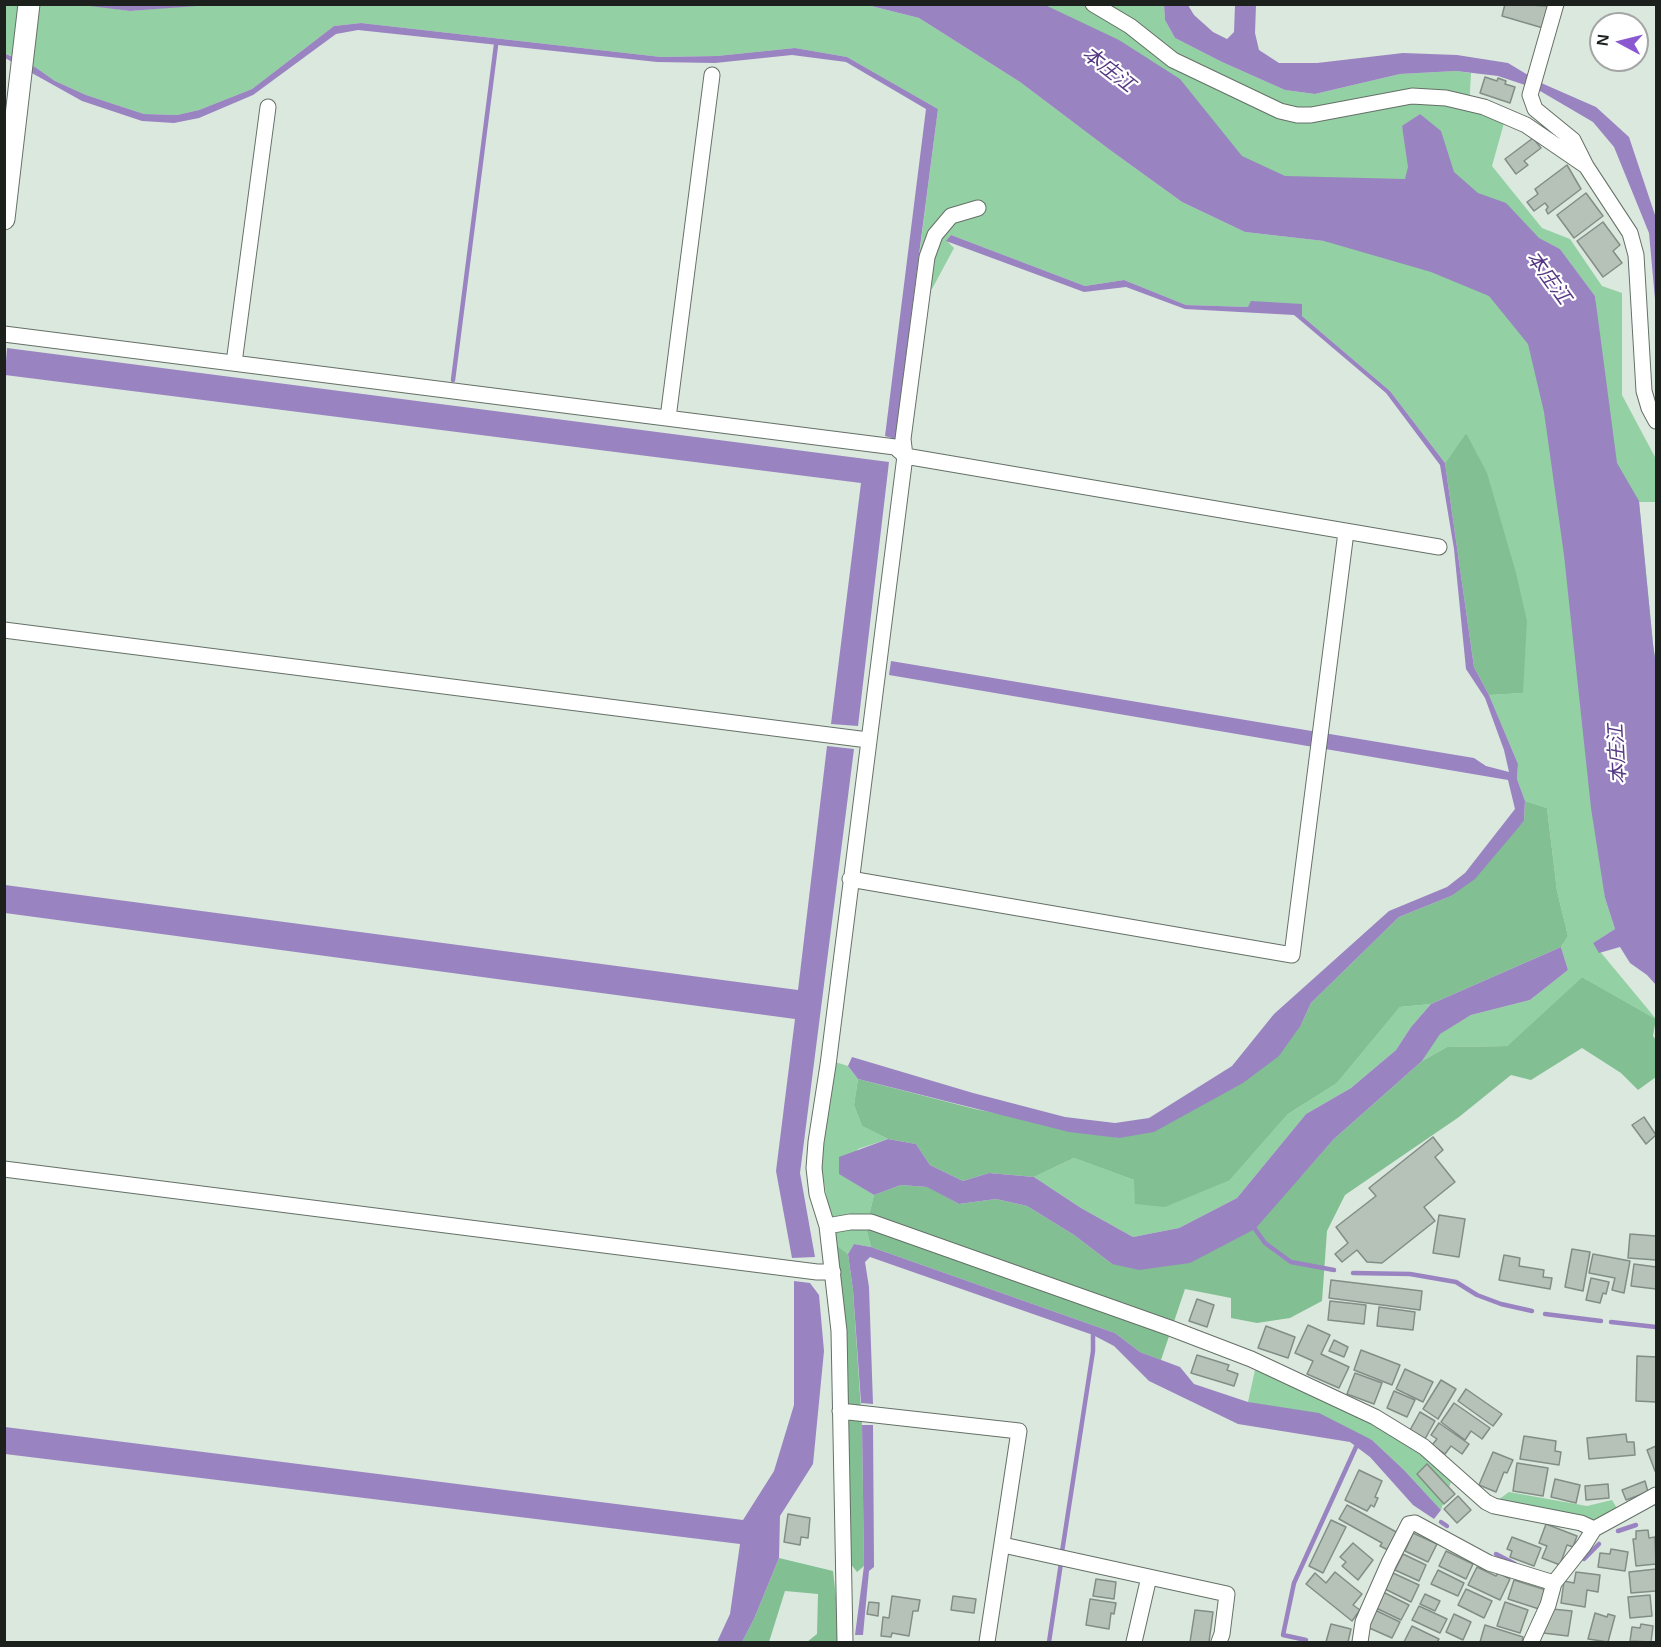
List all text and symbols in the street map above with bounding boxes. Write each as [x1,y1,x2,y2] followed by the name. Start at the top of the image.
[1589,12,1649,72] north arrow
[1593,33,1612,47] text: N
[1077,42,1139,98] water label: 本庄江
[1521,247,1575,309] water label: 本庄江
[1604,723,1632,785] water label: 本庄江

